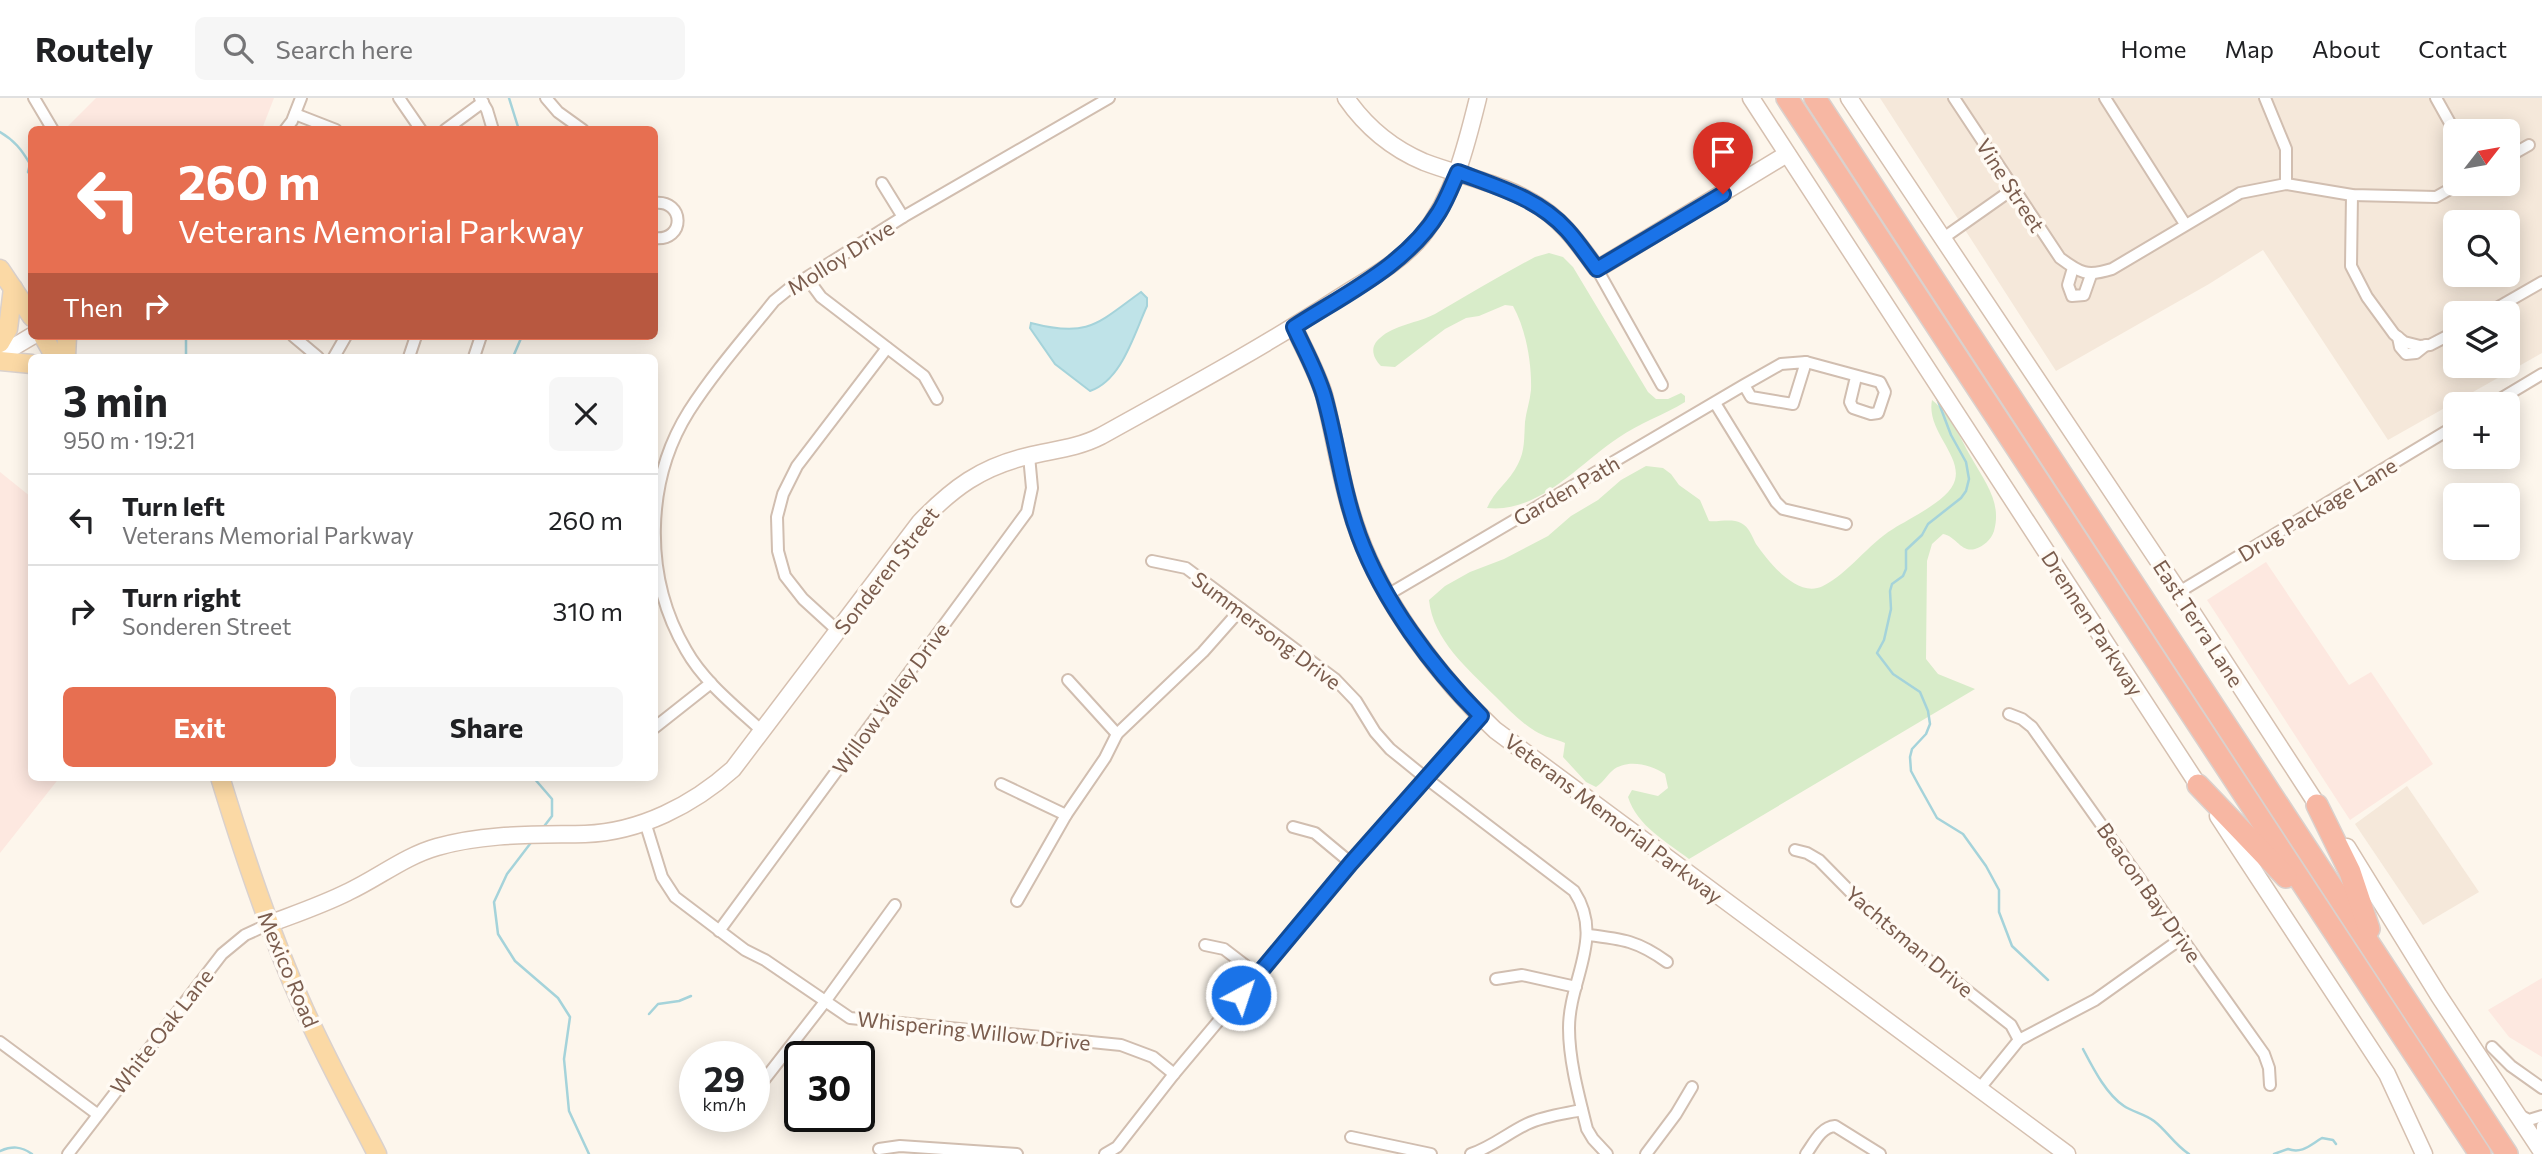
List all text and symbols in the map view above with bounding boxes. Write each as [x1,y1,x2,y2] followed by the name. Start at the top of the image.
[195,17,685,80] search box
[35,28,153,69] text: Routely
[219,29,257,67] icon: search
[275,33,413,64] text: Search here
[2121,34,2187,63] text: Home
[2225,34,2274,63] text: Map
[2312,34,2380,63] text: About
[2418,34,2507,63] text: Contact
[2443,119,2520,196] north arrow
[2443,119,2520,560] map controls
[1693,122,1753,194] pin
[1704,133,1742,171] icon: arrive
[1972,134,2050,236] street label: Vine Street
[178,150,320,210] text: 260 m
[63,154,154,245] icon: left
[178,210,584,250] text: Veterans Memorial Parkway
[2443,210,2520,287] button: search
[782,214,898,300] street label: Molloy Drive
[137,287,175,325] icon: right
[63,291,123,322] text: Then
[2443,301,2520,378] button: layers
[63,374,168,426] text: 3 min
[549,377,623,451] button: close
[2443,392,2520,469] button: +
[63,426,196,454] text: 950 m · 19:21
[1508,450,1624,530] street label: Garden Path
[2233,452,2401,566] street label: Drug Package Lane
[2443,483,2520,560] button: −
[122,490,225,521] text: Turn left
[63,501,101,539] icon: left
[829,501,943,639] street label: Sonderen Street
[548,504,623,535] text: 260 m
[122,521,414,549] text: Veterans Memorial Parkway
[2037,546,2149,700] street label: Drennen Parkway
[2149,555,2249,691] street label: East Terra Lane
[1188,566,1346,694] street label: Summersong Drive
[122,581,241,612] text: Turn right
[63,592,101,630] icon: right
[552,595,623,626] text: 310 m
[122,612,291,640] text: Sonderen Street
[826,617,954,779] street label: Willow Valley Drive
[63,687,336,767] button: Exit
[350,687,623,767] button: Share
[1500,728,1728,908] street label: Veterans Memorial Parkway
[2093,817,2207,967] street label: Beacon Bay Drive
[1841,880,1979,1002] street label: Yachtsman Drive
[253,907,325,1031] street label: Mexico Road
[1204,958,1278,1032] position arrow
[104,963,218,1099] street label: White Oak Lane
[856,1005,1092,1055] street label: Whispering Willow Drive
[784,1041,875,1132] speed limit sign: 30
[704,1056,745,1099] text: 29
[703,1093,746,1115] text: km/h

